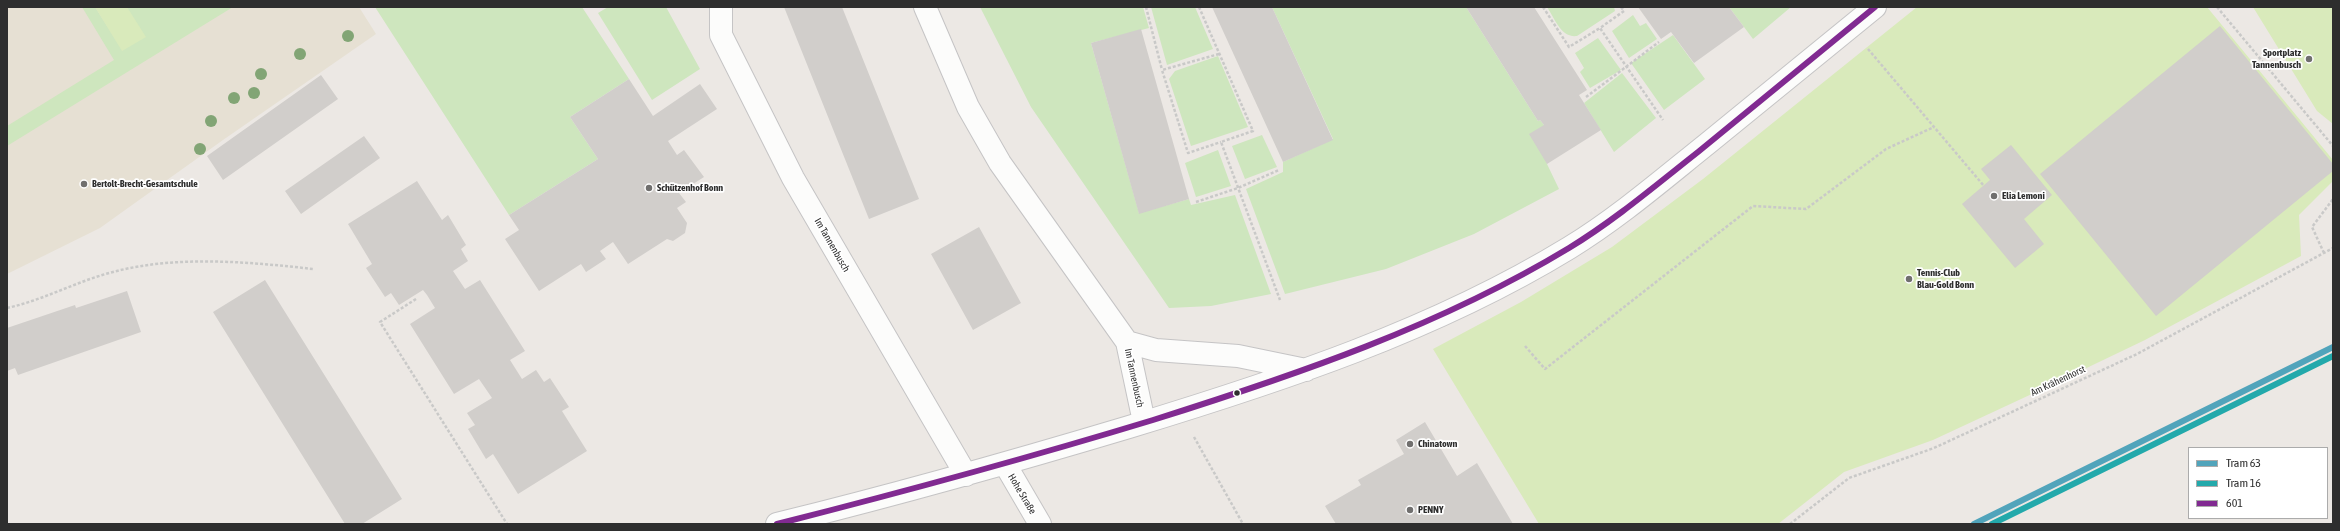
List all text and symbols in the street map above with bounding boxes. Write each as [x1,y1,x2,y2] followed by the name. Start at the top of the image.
[2252,47,2301,70] place label: Sportplatz Tannenbusch
[2304,54,2314,64] marker: Sportplatz Tannenbusch
[92,178,198,190] place label: Bertolt-Brecht-Gesamtschule
[79,179,89,189] marker: Bertolt-Brecht-Gesamtschule
[657,182,723,194] place label: Schützenhof Bonn
[644,183,654,193] marker: Schützenhof Bonn
[2002,190,2045,202] place label: Elia Lemoni
[1989,191,1999,201] marker: Elia Lemoni
[812,216,852,274] street label: Im Tannenbusch
[1917,267,1974,290] place label: Tennis-Club Blau-Gold Bonn
[1904,274,1914,284] marker: Tennis-Club Blau-Gold Bonn
[1122,347,1146,409] street label: Im Tannenbusch
[2029,363,2087,399] street label: Am Krähenhorst
[1232,388,1242,398] unlabelled marker
[1418,438,1457,450] place label: Chinatown
[1405,439,1415,449] marker: Chinatown
[2188,447,2328,519] legend
[2226,456,2261,470] text: Tram 63
[1005,472,1039,516] street label: Hohe Straße
[2226,476,2261,490] text: Tram 16
[2226,496,2243,510] text: 601
[1418,504,1443,516] place label: PENNY
[1405,505,1415,515] marker: PENNY

